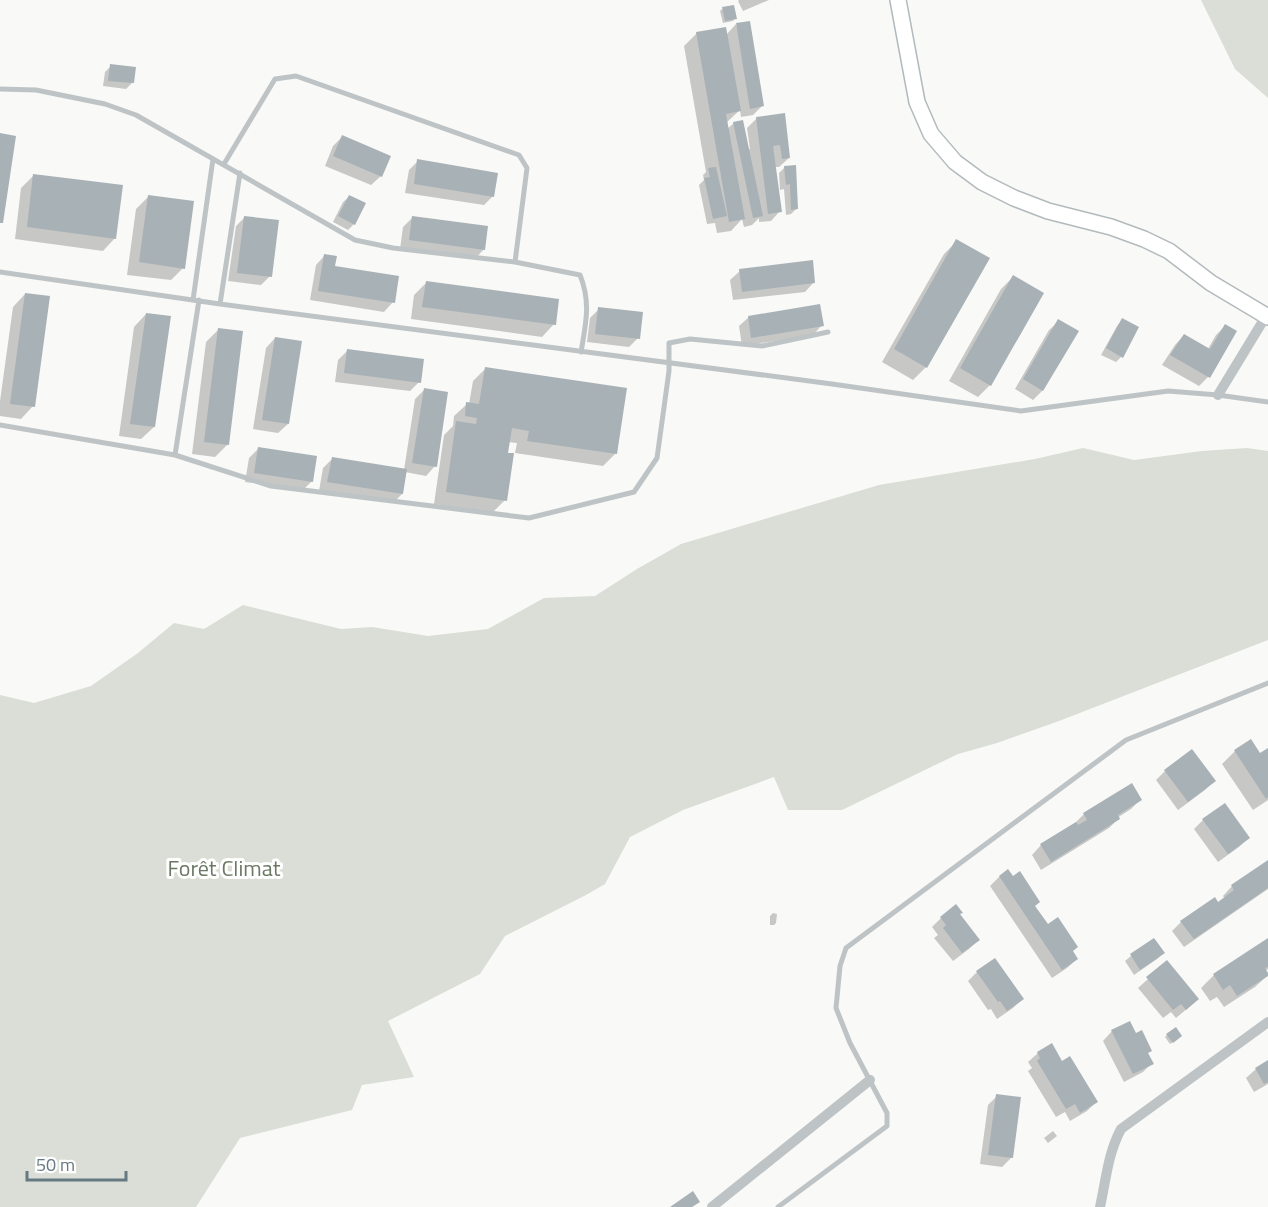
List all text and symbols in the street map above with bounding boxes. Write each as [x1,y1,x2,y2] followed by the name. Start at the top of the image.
[168,851,281,885] park label: Forêt Climat
[27,1144,126,1182] scale bar
[36,1151,75,1178] text: 50 m

